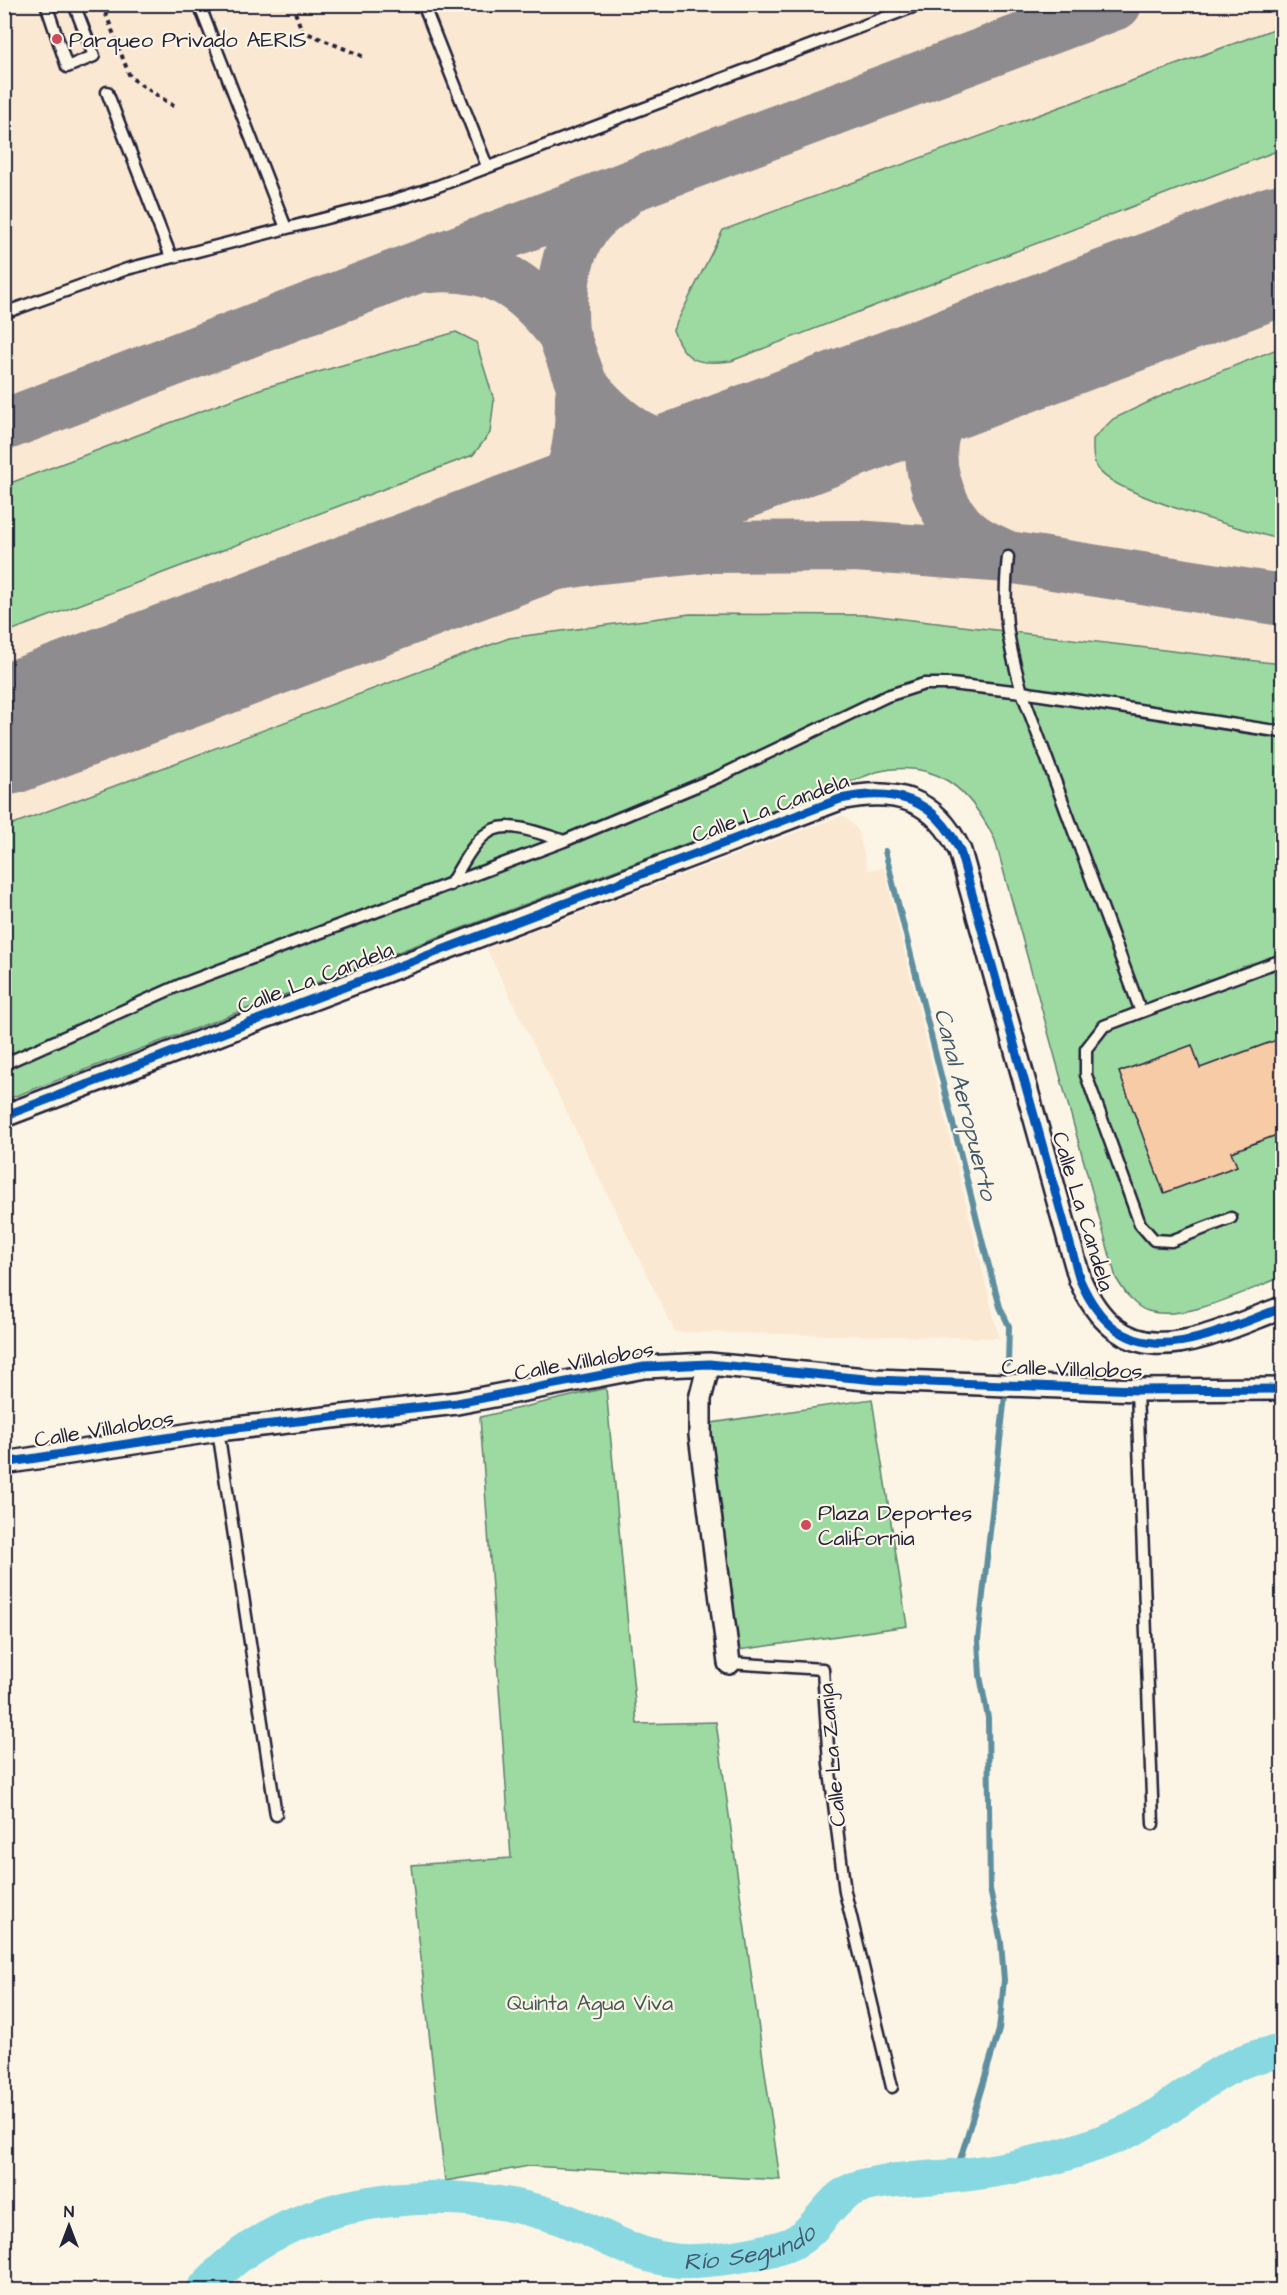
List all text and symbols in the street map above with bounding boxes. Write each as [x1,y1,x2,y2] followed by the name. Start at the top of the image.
[69,25,307,56] place label: Parqueo Privado AERIS
[50,32,64,46] marker: Parqueo Privado AERIS
[688,766,853,851] street label: Calle La Candela
[233,934,398,1022] street label: Calle La Candela
[925,1005,1006,1205] water label: Canal Aeropuerto
[1044,1128,1122,1295] street label: Calle La Candela
[512,1334,657,1389] street label: Calle Villalobos
[1001,1352,1143,1387] street label: Calle Villalobos
[32,1403,176,1456] street label: Calle Villalobos
[818,1498,972,1554] place label: Plaza Deportes California
[799,1518,813,1532] marker: Plaza Deportes California
[811,1682,854,1828] street label: Calle La Zanja
[507,1988,673,2020] park label: Quinta Agua Viva
[39,2196,99,2256] north arrow
[64,2201,74,2223] text: N
[683,2216,825,2279] water label: Río Segundo

